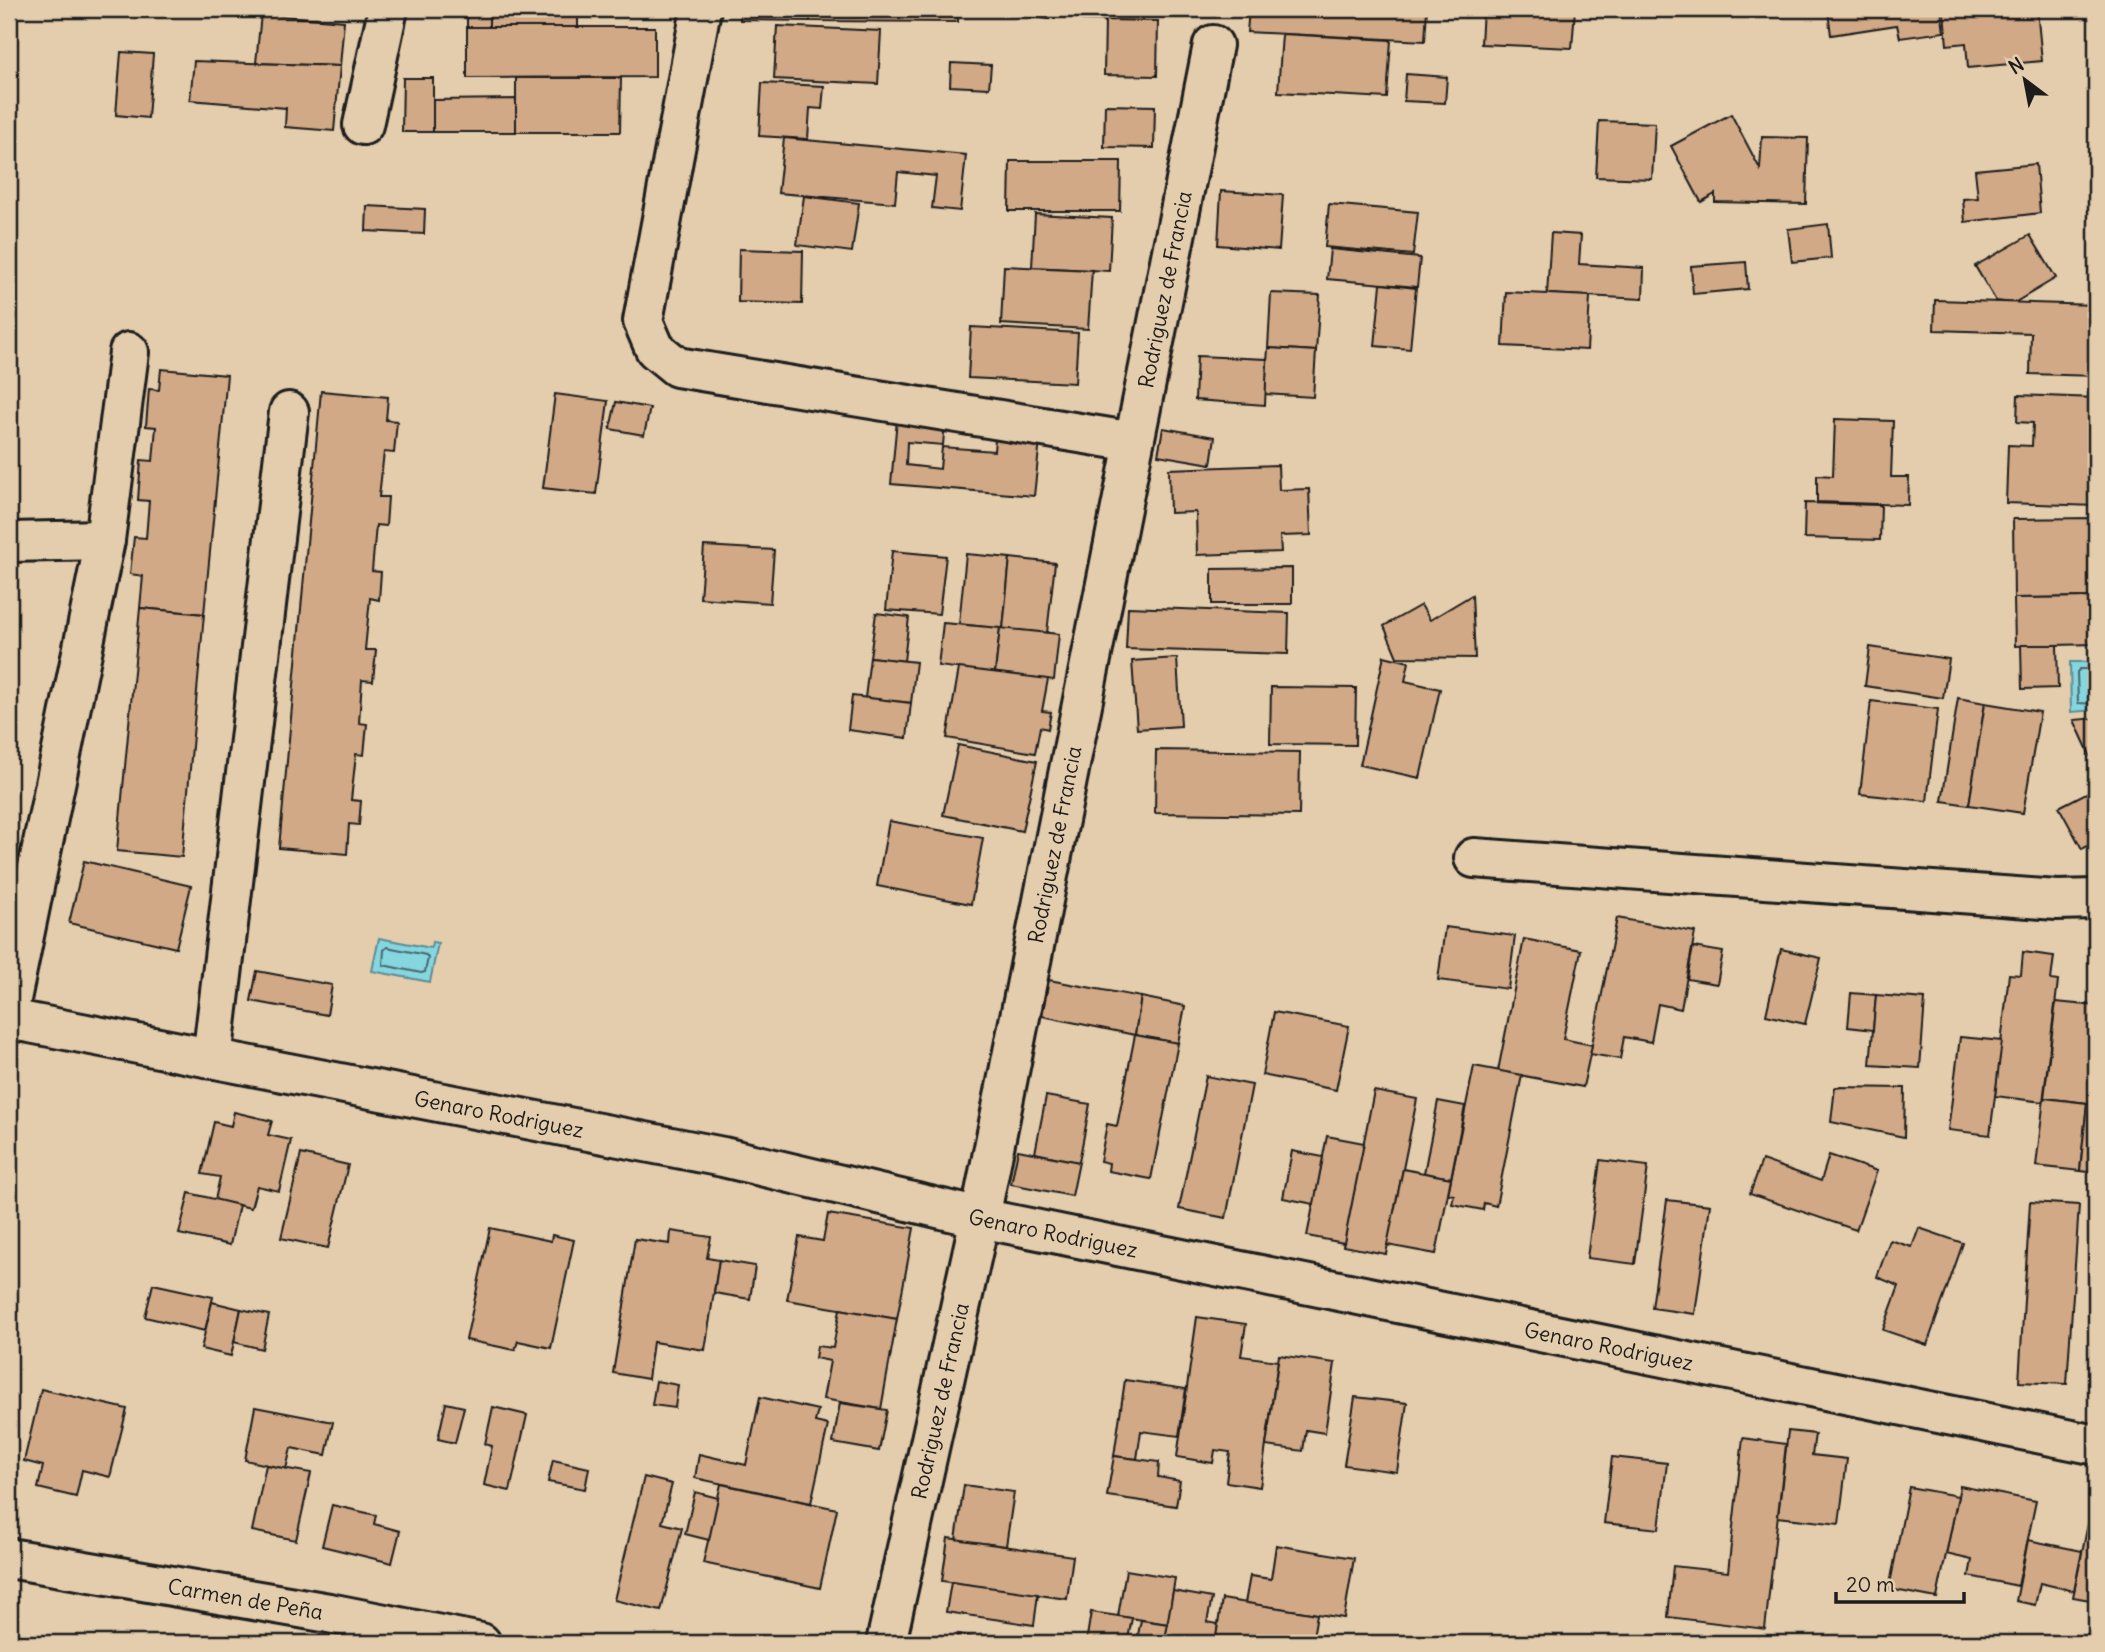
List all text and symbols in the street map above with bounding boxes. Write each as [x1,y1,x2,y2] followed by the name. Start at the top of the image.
[1990,46,2060,116] north arrow
[2004,52,2028,79] text: N
[1132,188,1197,390] street label: Rodriguez de Francia
[1021,744,1087,946] street label: Rodriguez de Francia
[412,1084,586,1143] street label: Genaro Rodriguez
[966,1202,1140,1263] street label: Genaro Rodriguez
[905,1300,974,1502] street label: Rodriguez de Francia
[1522,1316,1696,1376] street label: Genaro Rodriguez
[1836,1561,1963,1605] scale bar
[1846,1571,1895,1598] text: 20 m
[166,1572,325,1625] street label: Carmen de Peña

